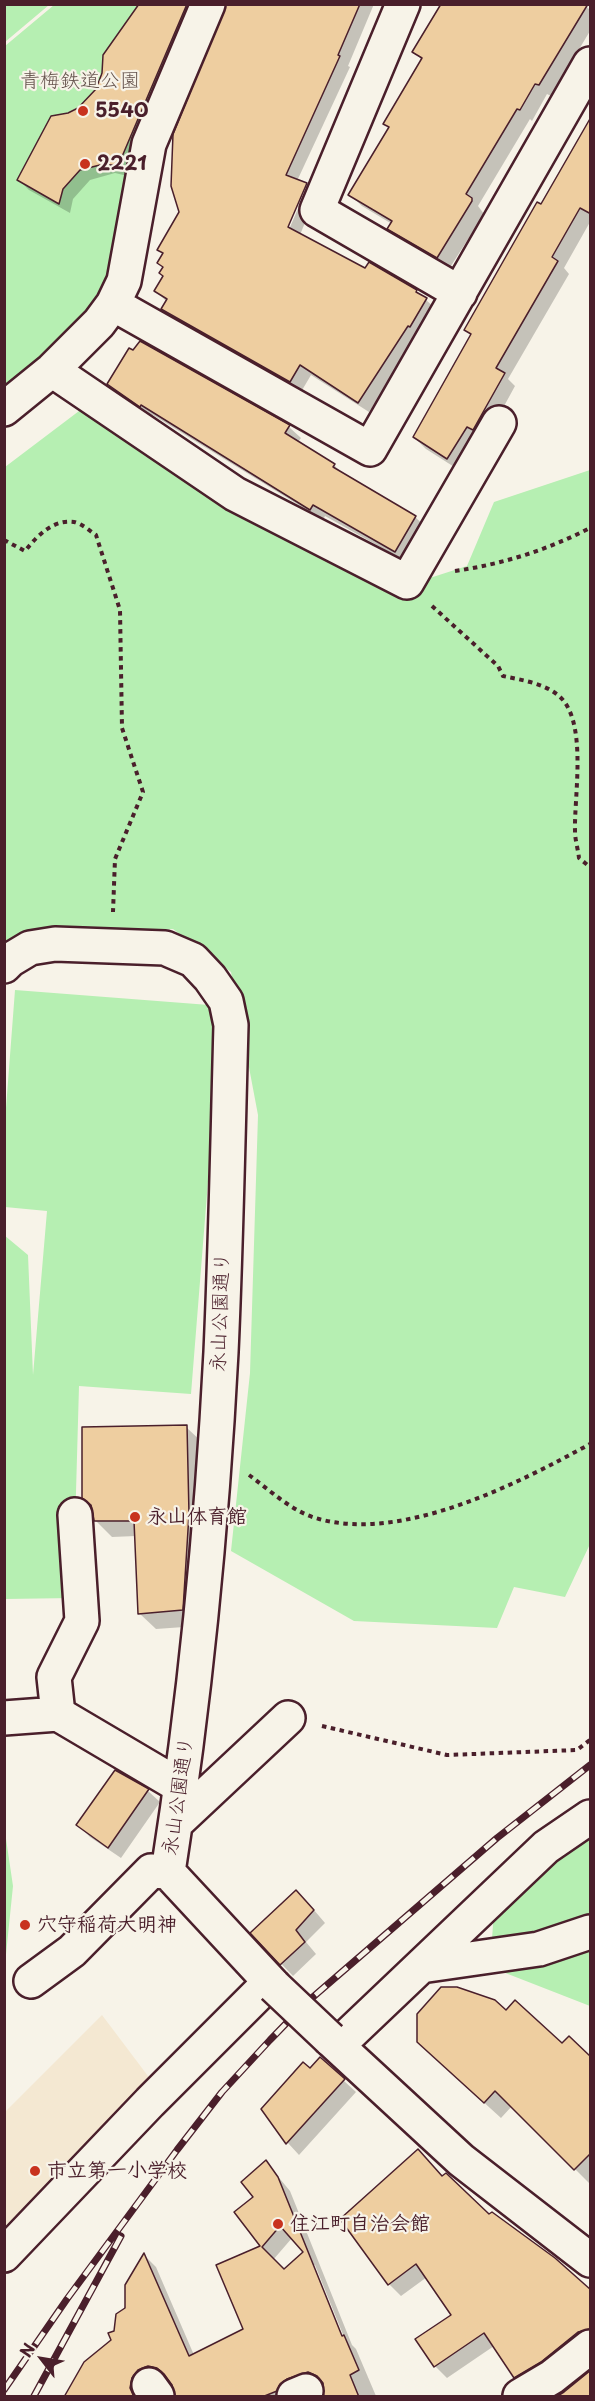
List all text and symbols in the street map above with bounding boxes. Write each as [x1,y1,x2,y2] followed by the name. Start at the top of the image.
[20,69,140,93] park label: 青梅鉄道公園
[95,99,149,123] place label: 5540
[76,104,90,118] marker: 5540
[97,152,147,176] place label: 2221
[78,157,92,171] marker: 2221
[207,1252,235,1372] street label: 永山公園通り
[147,1505,247,1529] place label: 永山体育館
[128,1510,142,1524] marker: 永山体育館
[159,1735,199,1857] street label: 永山公園通り
[37,1913,177,1937] place label: 穴守稲荷大明神
[18,1918,32,1932] marker: 穴守稲荷大明神
[47,2159,187,2183] place label: 市立第一小学校
[28,2164,42,2178] marker: 市立第一小学校
[290,2212,430,2236] place label: 住江町自治会館
[271,2217,285,2231] marker: 住江町自治会館
[12,2329,72,2389] north arrow
[13,2338,40,2361] text: N

